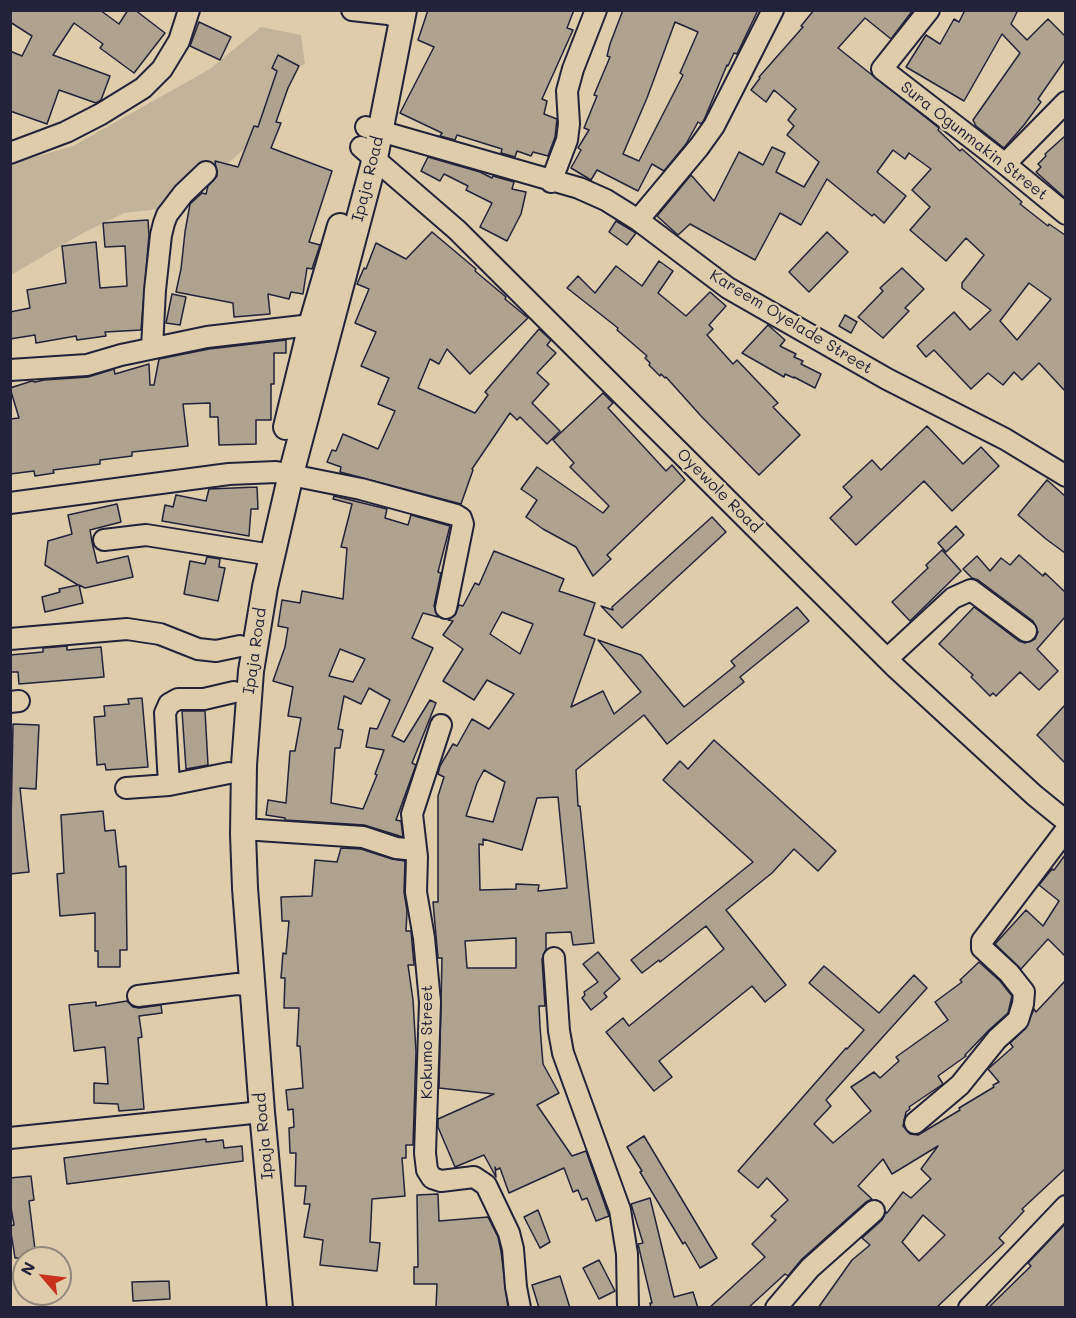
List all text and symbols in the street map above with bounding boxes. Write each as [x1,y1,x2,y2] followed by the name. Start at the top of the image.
[897,78,1051,204] street label: Sura Ogunmakin Street
[348,134,388,224] street label: Ipaja Road
[706,266,876,378] street label: Kareem Oyelade Street
[673,445,765,537] street label: Oyewole Road
[239,607,271,695] street label: Ipaja Road
[417,985,437,1099] street label: Kokumo Street
[251,1092,277,1180] street label: Ipaja Road
[12,1246,72,1306] north arrow
[15,1258,40,1279] text: N

